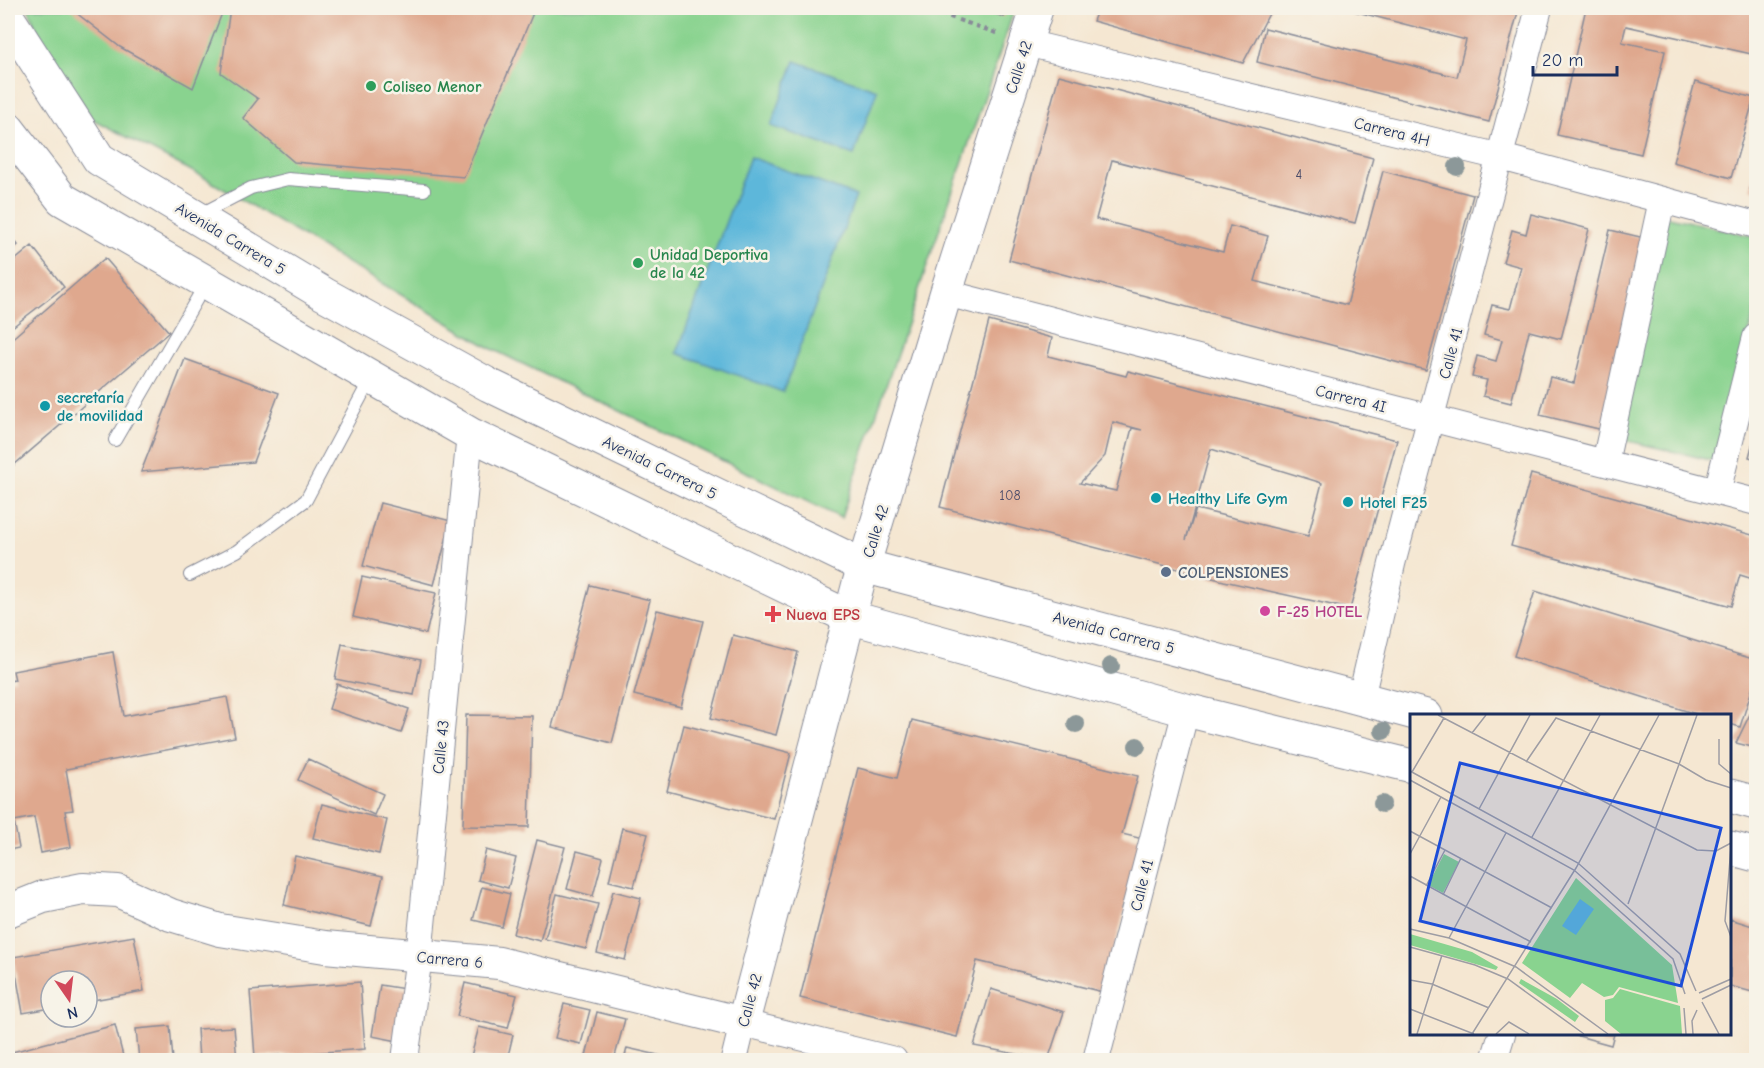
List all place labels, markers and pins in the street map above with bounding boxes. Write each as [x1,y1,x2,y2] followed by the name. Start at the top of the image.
[383,78,482,96] place label: Coliseo Menor
[364,79,378,93] marker: Coliseo Menor
[650,246,768,282] place label: Unidad Deportiva de la 42
[631,256,645,270] marker: Unidad Deportiva de la 42
[57,389,143,425] place label: secretaría de movilidad
[38,399,52,413] marker: secretaría de movilidad
[1168,490,1288,508] place label: Healthy Life Gym
[1149,491,1163,505] marker: Healthy Life Gym
[1360,494,1428,512] place label: Hotel F25
[1341,495,1355,509] marker: Hotel F25
[1178,564,1289,582] place label: COLPENSIONES
[1159,565,1173,579] marker: COLPENSIONES
[1277,603,1362,621] place label: F-25 HOTEL
[1258,604,1272,618] marker: F-25 HOTEL
[764,605,782,623] marker: Nueva EPS
[786,606,860,624] place label: Nueva EPS

